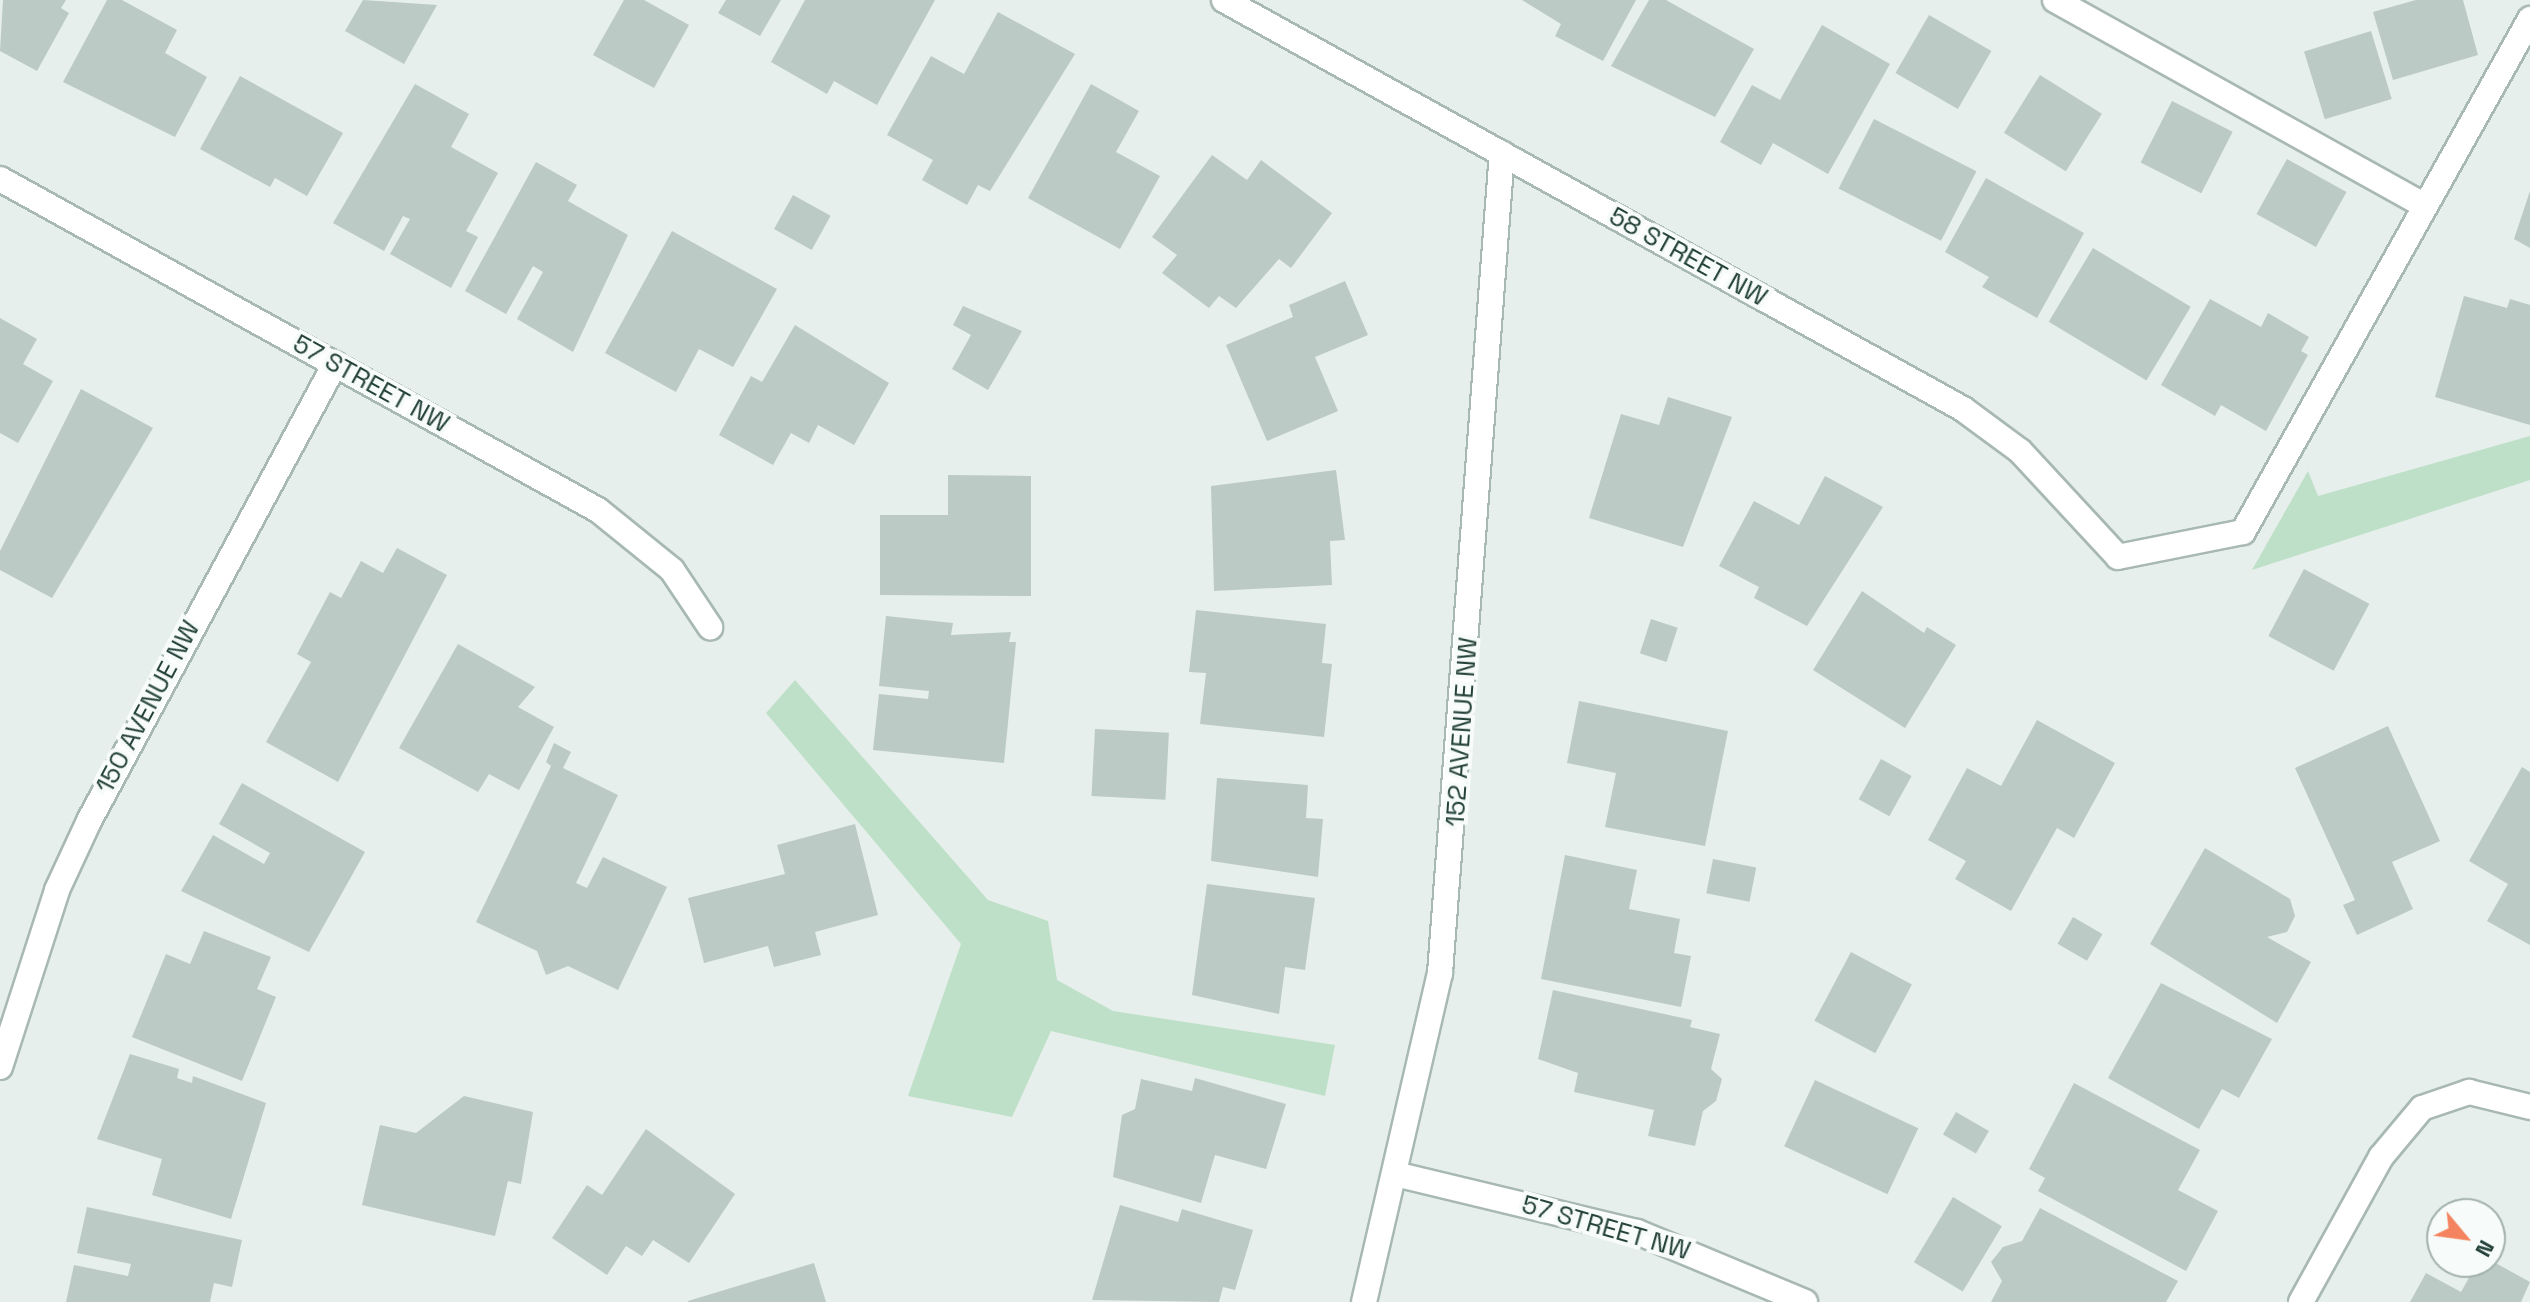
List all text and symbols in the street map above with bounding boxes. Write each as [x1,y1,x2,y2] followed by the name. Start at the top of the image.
[1603,201,1773,313] street label: 58 STREET NW
[287,328,455,440] street label: 57 STREET NW
[89,615,207,799] street label: 150 AVENUE NW
[1440,636,1484,828] street label: 152 AVENUE NW
[1518,1189,1694,1267] street label: 57 STREET NW
[2426,1198,2506,1278] north arrow
[2469,1235,2501,1262] text: N

